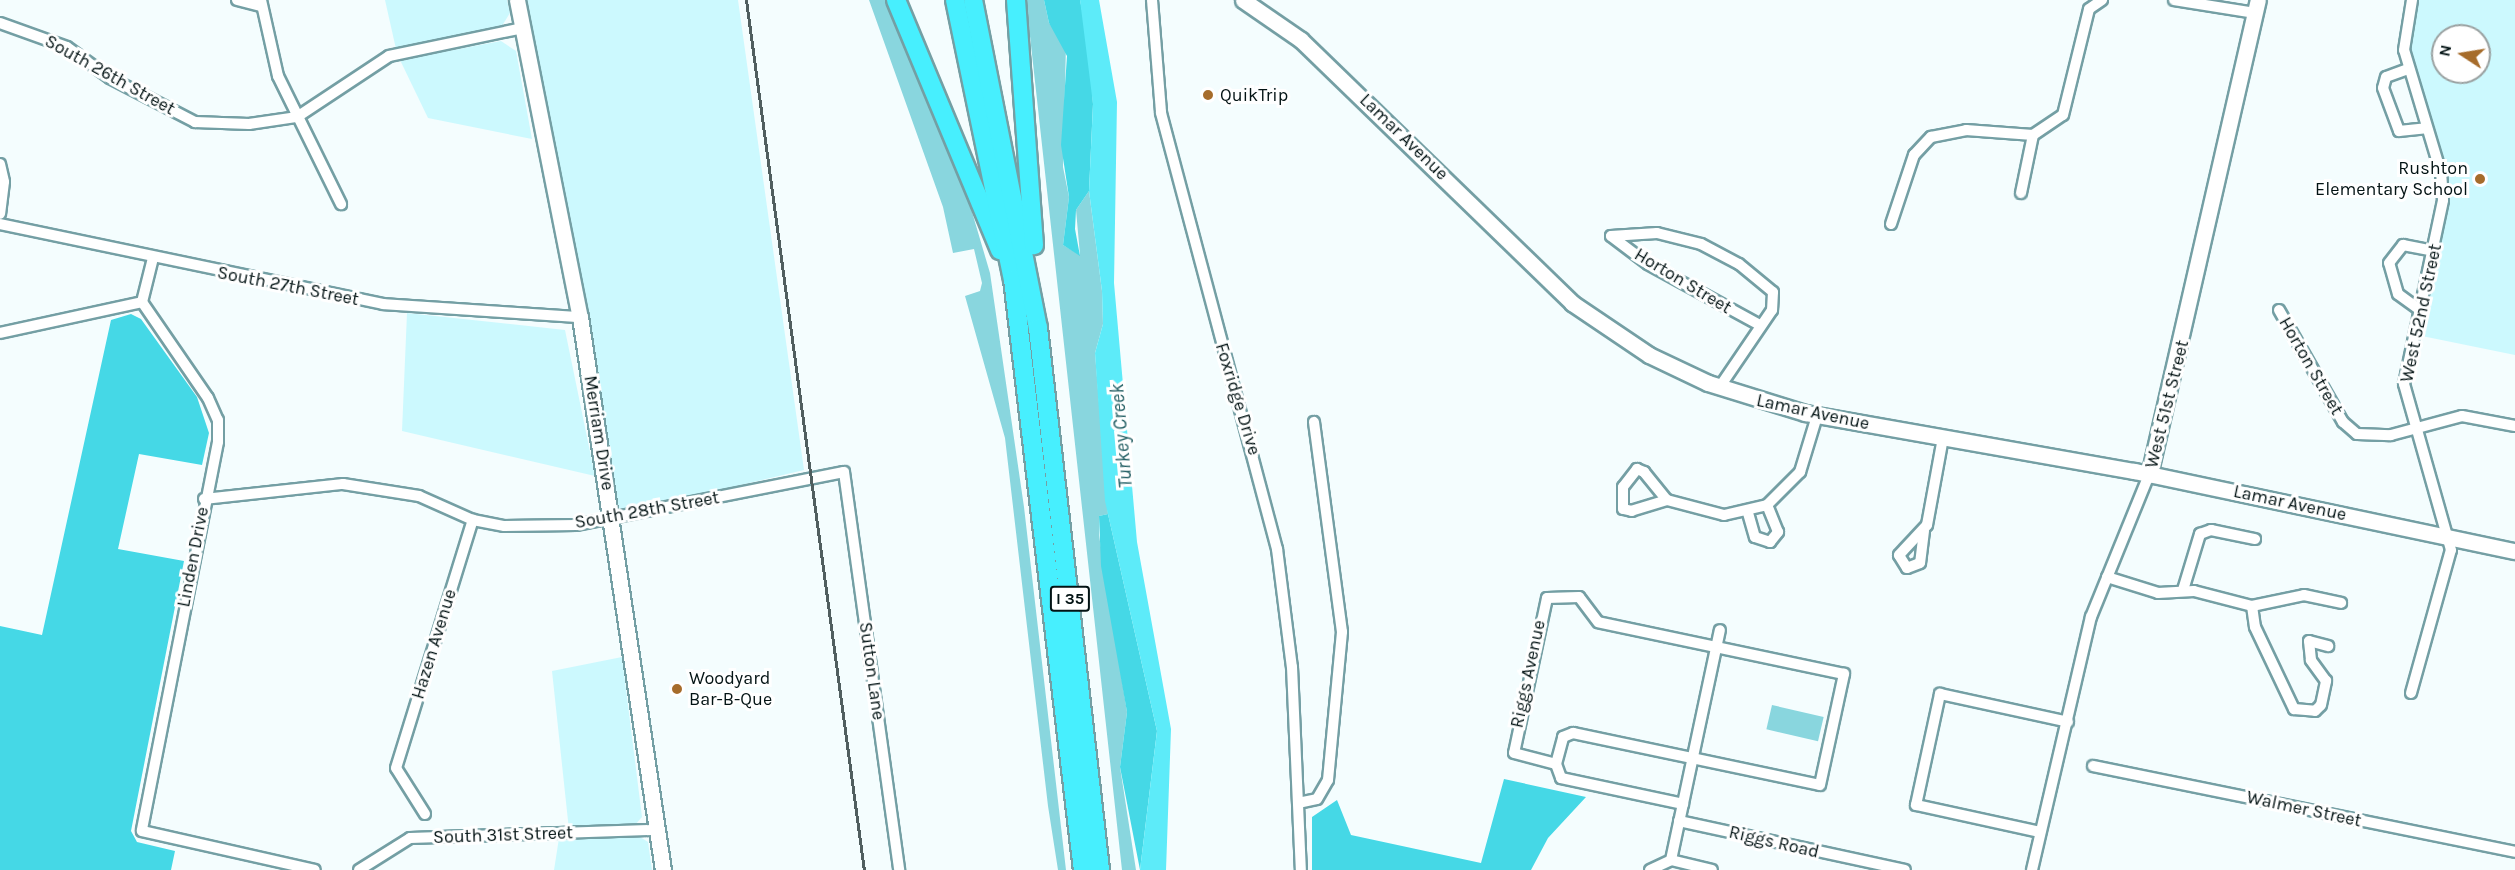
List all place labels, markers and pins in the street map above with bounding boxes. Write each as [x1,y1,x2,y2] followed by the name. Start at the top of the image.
[1220,84,1288,106] place label: QuikTrip
[1201,88,1215,102] marker: QuikTrip
[2315,158,2468,201] place label: Rushton Elementary School
[2473,172,2487,186] marker: Rushton Elementary School
[689,668,772,710] place label: Woodyard Bar-B-Que
[670,682,684,696] marker: Woodyard Bar-B-Que

